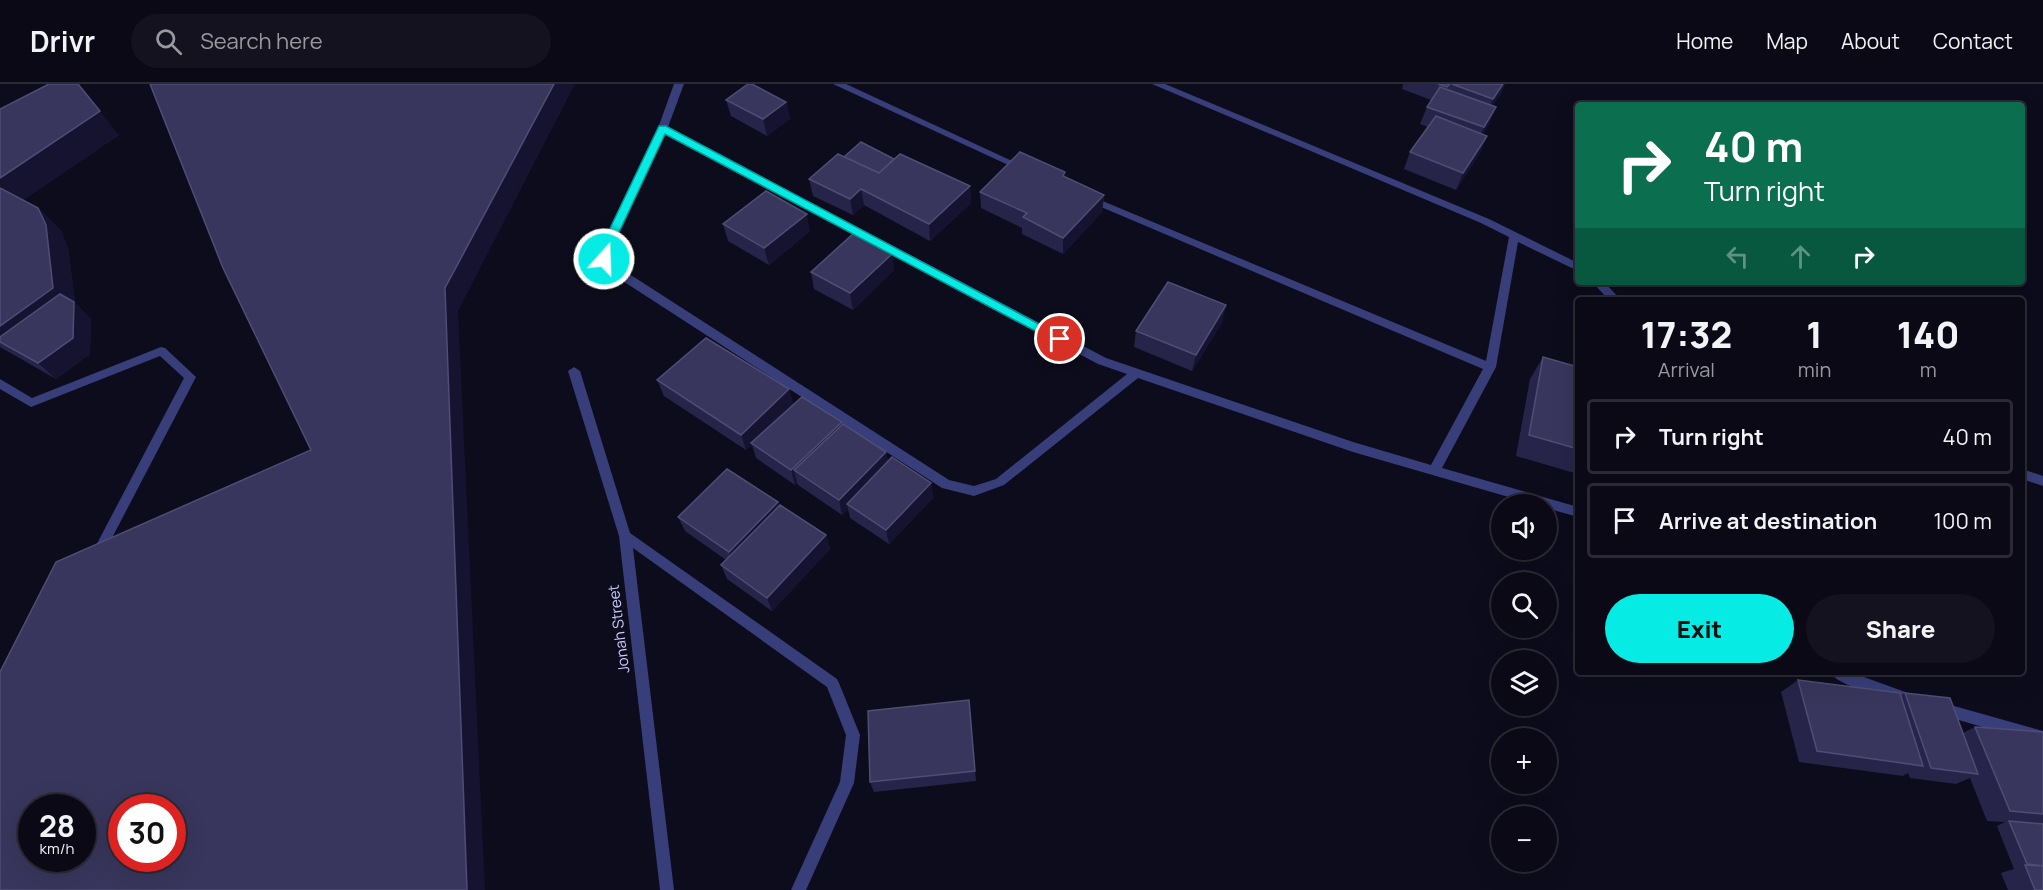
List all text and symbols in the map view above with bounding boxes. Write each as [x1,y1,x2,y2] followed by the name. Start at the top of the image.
[131,14,551,68] search box
[30,22,95,60] text: Drivr
[152,25,185,58] icon: search
[200,26,323,56] text: Search here
[1676,27,1733,55] text: Home
[1766,27,1808,55] text: Map
[1841,27,1900,55] text: About
[1933,27,2013,55] text: Contact
[1704,117,1803,175] text: 40 m
[1605,126,1683,204] icon: right
[1704,172,1825,209] text: Turn right
[572,227,636,291] position arrow
[1721,240,1754,273] icon: left
[1784,240,1817,273] icon: ahead
[1847,240,1880,273] icon: right
[1640,310,1732,359] text: 17:32
[1806,310,1823,359] text: 1
[1897,310,1959,359] text: 140
[1034,313,1085,364] pin
[1043,322,1076,355] icon: arrive
[1658,356,1715,383] text: Arrival
[1798,356,1831,383] text: min
[1920,356,1937,383] text: m
[1608,420,1641,453] icon: right
[1659,422,1764,452] text: Turn right
[1943,422,1992,452] text: 40 m
[1491,494,1557,872] map controls
[1491,494,1557,560] button: sound
[1608,504,1641,537] icon: arrive
[1659,506,1877,536] text: Arrive at destination
[1934,506,1992,536] text: 100 m
[1491,572,1557,638] button: search
[603,584,634,675] street label: Jonah Street
[1605,594,1794,663] button: Exit
[1806,594,1995,663] button: Share
[1491,650,1557,716] button: layers
[1491,728,1557,794] button: +
[108,794,186,872] speed limit sign: 30
[39,805,75,846] text: 28
[1491,806,1557,872] button: −
[40,838,74,859] text: km/h

